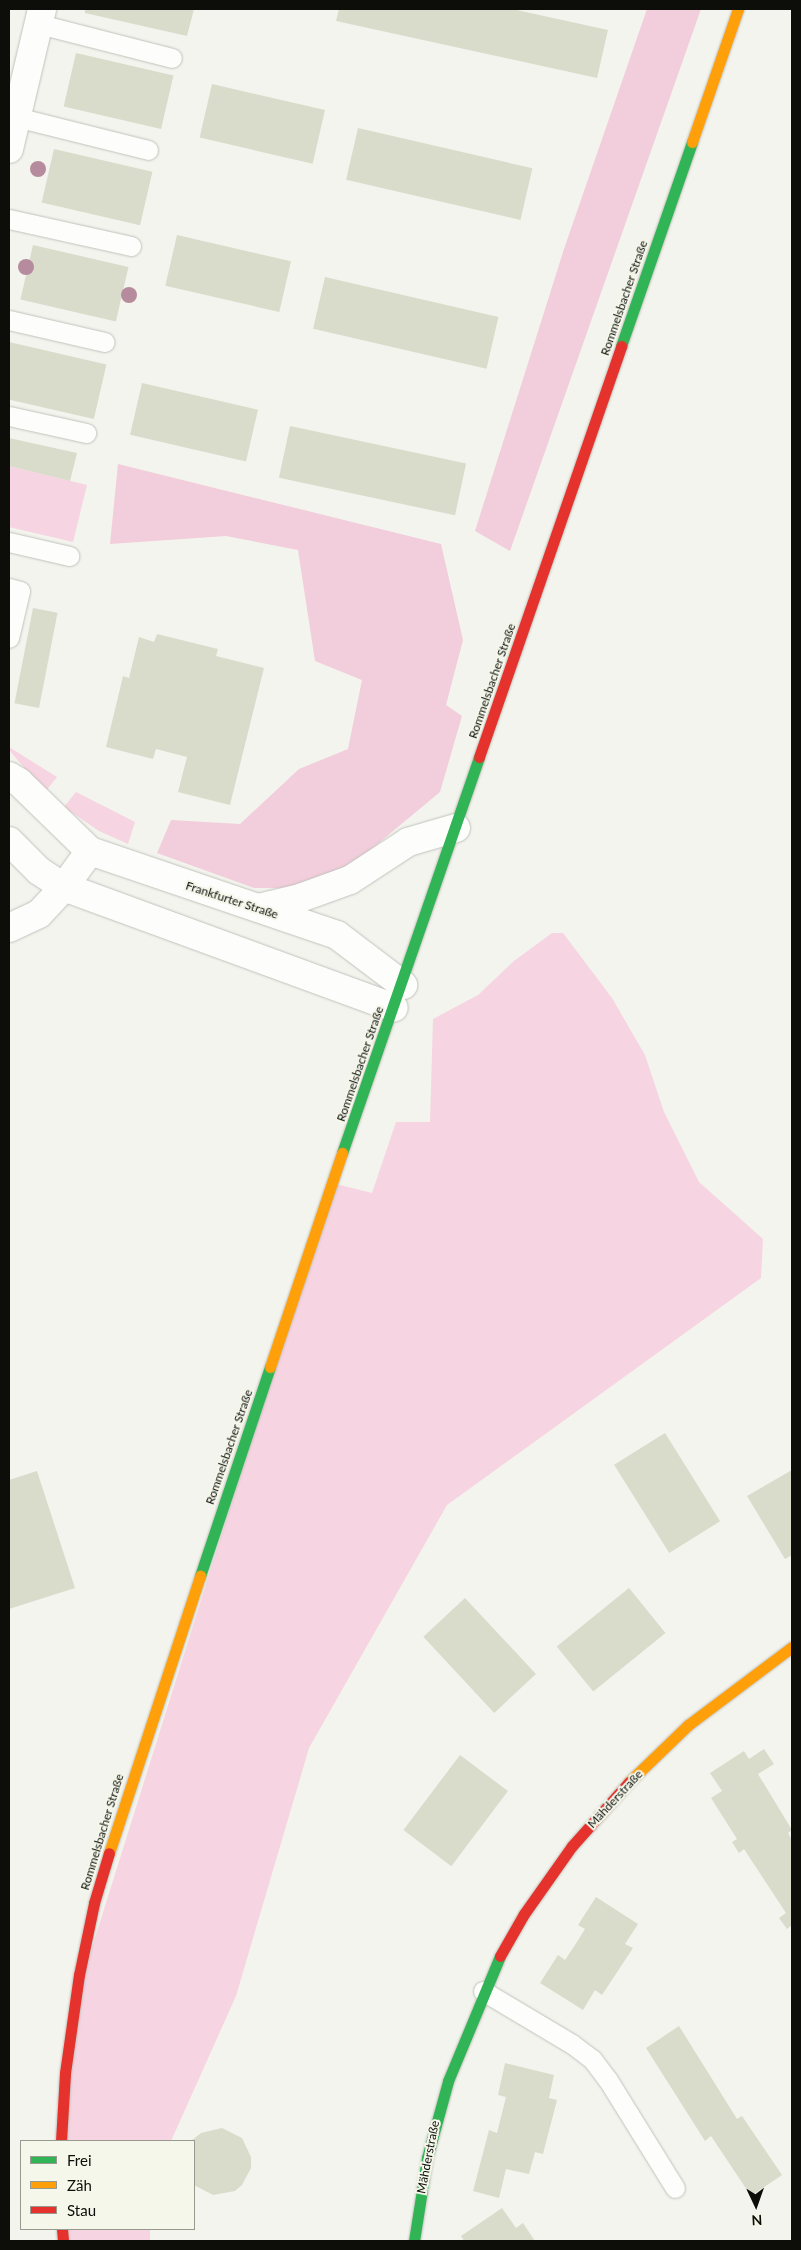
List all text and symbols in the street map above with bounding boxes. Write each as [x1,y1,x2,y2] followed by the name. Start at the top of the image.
[597,238,651,358] street label: Rommelsbacher Straße
[465,621,519,741] street label: Rommelsbacher Straße
[184,878,280,922] street label: Frankfurter Straße
[333,1004,387,1124] street label: Rommelsbacher Straße
[202,1387,256,1507] street label: Rommelsbacher Straße
[584,1767,646,1831] street label: Mähderstraße
[77,1772,127,1892] street label: Rommelsbacher Straße
[414,2119,442,2195] street label: Mähderstraße
[20,2140,195,2230] legend
[67,2151,92,2169] text: Frei
[67,2176,92,2194] text: Zäh
[731,2180,781,2230] north arrow
[67,2201,96,2219] text: Stau
[751,2212,763,2229] text: N

